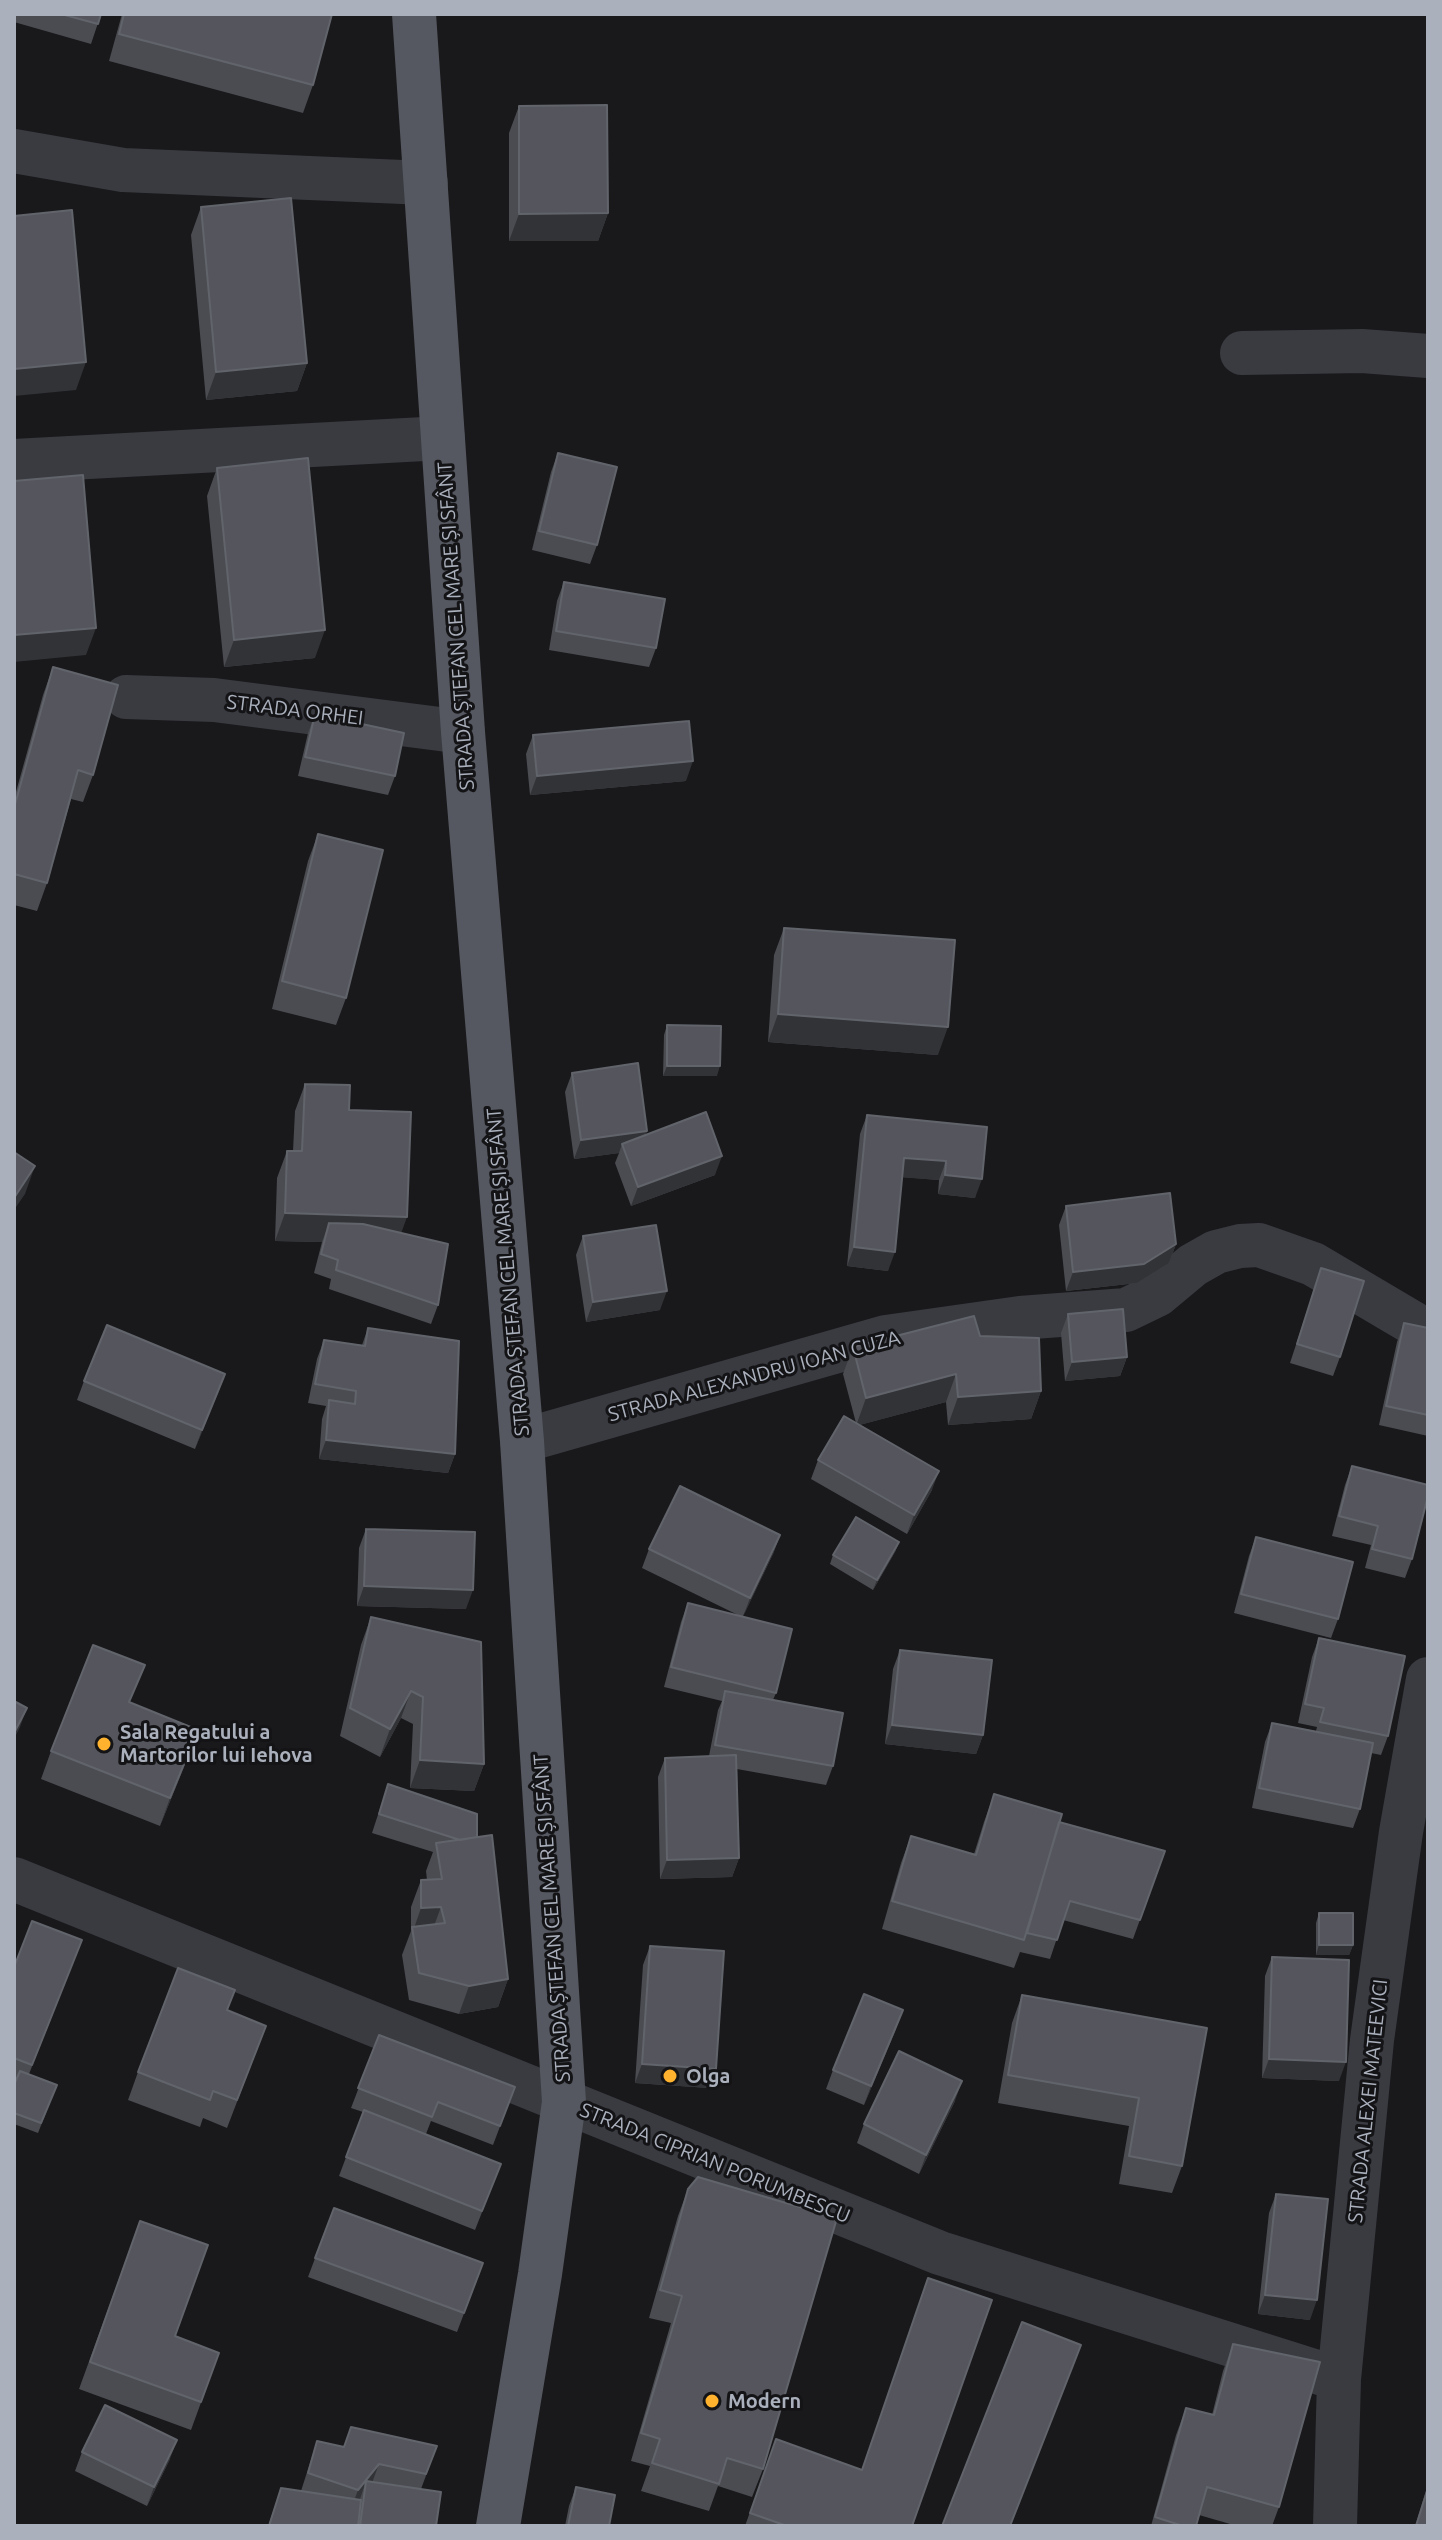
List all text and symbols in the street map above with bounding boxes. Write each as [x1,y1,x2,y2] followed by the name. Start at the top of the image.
[433,461,479,791] street label: STRADA ȘTEFAN CEL MARE ȘI SFÂNT
[225,690,365,730] street label: STRADA ORHEI
[482,1107,534,1437] street label: STRADA ȘTEFAN CEL MARE ȘI SFÂNT
[605,1325,903,1427] street label: STRADA ALEXANDRU IOAN CUZA
[120,1720,313,1767] place label: Sala Regatului a Martorilor lui Iehova
[95,1735,113,1753] marker: Sala Regatului a Martorilor lui Iehova
[529,1753,575,2083] street label: STRADA ȘTEFAN CEL MARE ȘI SFÂNT
[1343,1978,1393,2224] street label: STRADA ALEXEI MATEEVICI
[686,2064,730,2088] place label: Olga
[661,2067,679,2085] marker: Olga
[576,2098,854,2228] street label: STRADA CIPRIAN PORUMBESCU
[728,2389,801,2413] place label: Modern
[703,2392,721,2410] marker: Modern

